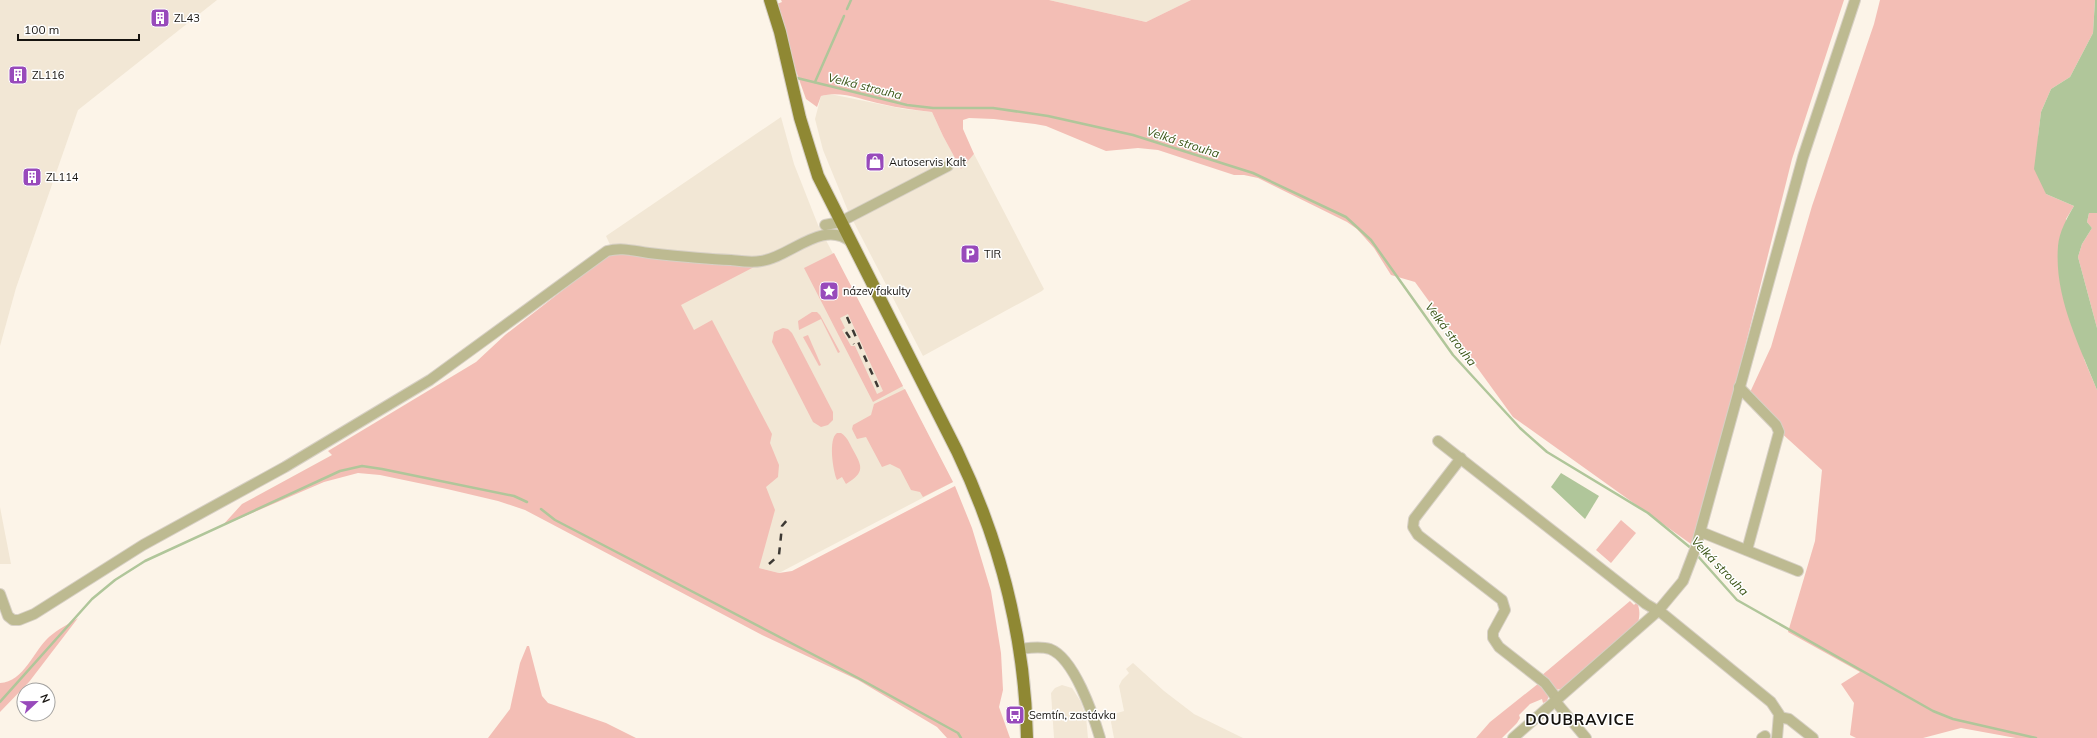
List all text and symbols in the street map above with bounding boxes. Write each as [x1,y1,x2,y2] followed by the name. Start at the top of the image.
[149,7,171,29] building icon: ZL43
[174,11,200,25] place label: ZL43
[18,16,139,42] scale bar
[24,22,59,37] text: 100 m
[7,64,29,86] building icon: ZL116
[32,68,65,82] place label: ZL116
[826,70,904,102] water label: Velká strouha
[1145,123,1221,161] water label: Velká strouha
[864,151,886,173] shop icon: Autoservis Kalt
[889,155,966,169] place label: Autoservis Kalt
[21,166,43,188] building icon: ZL114
[46,170,79,184] place label: ZL114
[959,243,981,265] parking icon: TIR
[984,247,1001,261] place label: TIR
[818,280,840,302] place icon: název fakulty
[843,284,911,298] place label: název fakulty
[1422,299,1480,369] water label: Velká strouha
[1688,533,1752,599] water label: Velká strouha
[16,682,56,722] north arrow
[37,692,53,705] text: N
[1004,704,1026,726] bus stop icon: Semtín, zastávka
[1029,708,1116,722] place label: Semtín, zastávka
[1525,710,1635,729] district label: DOUBRAVICE

